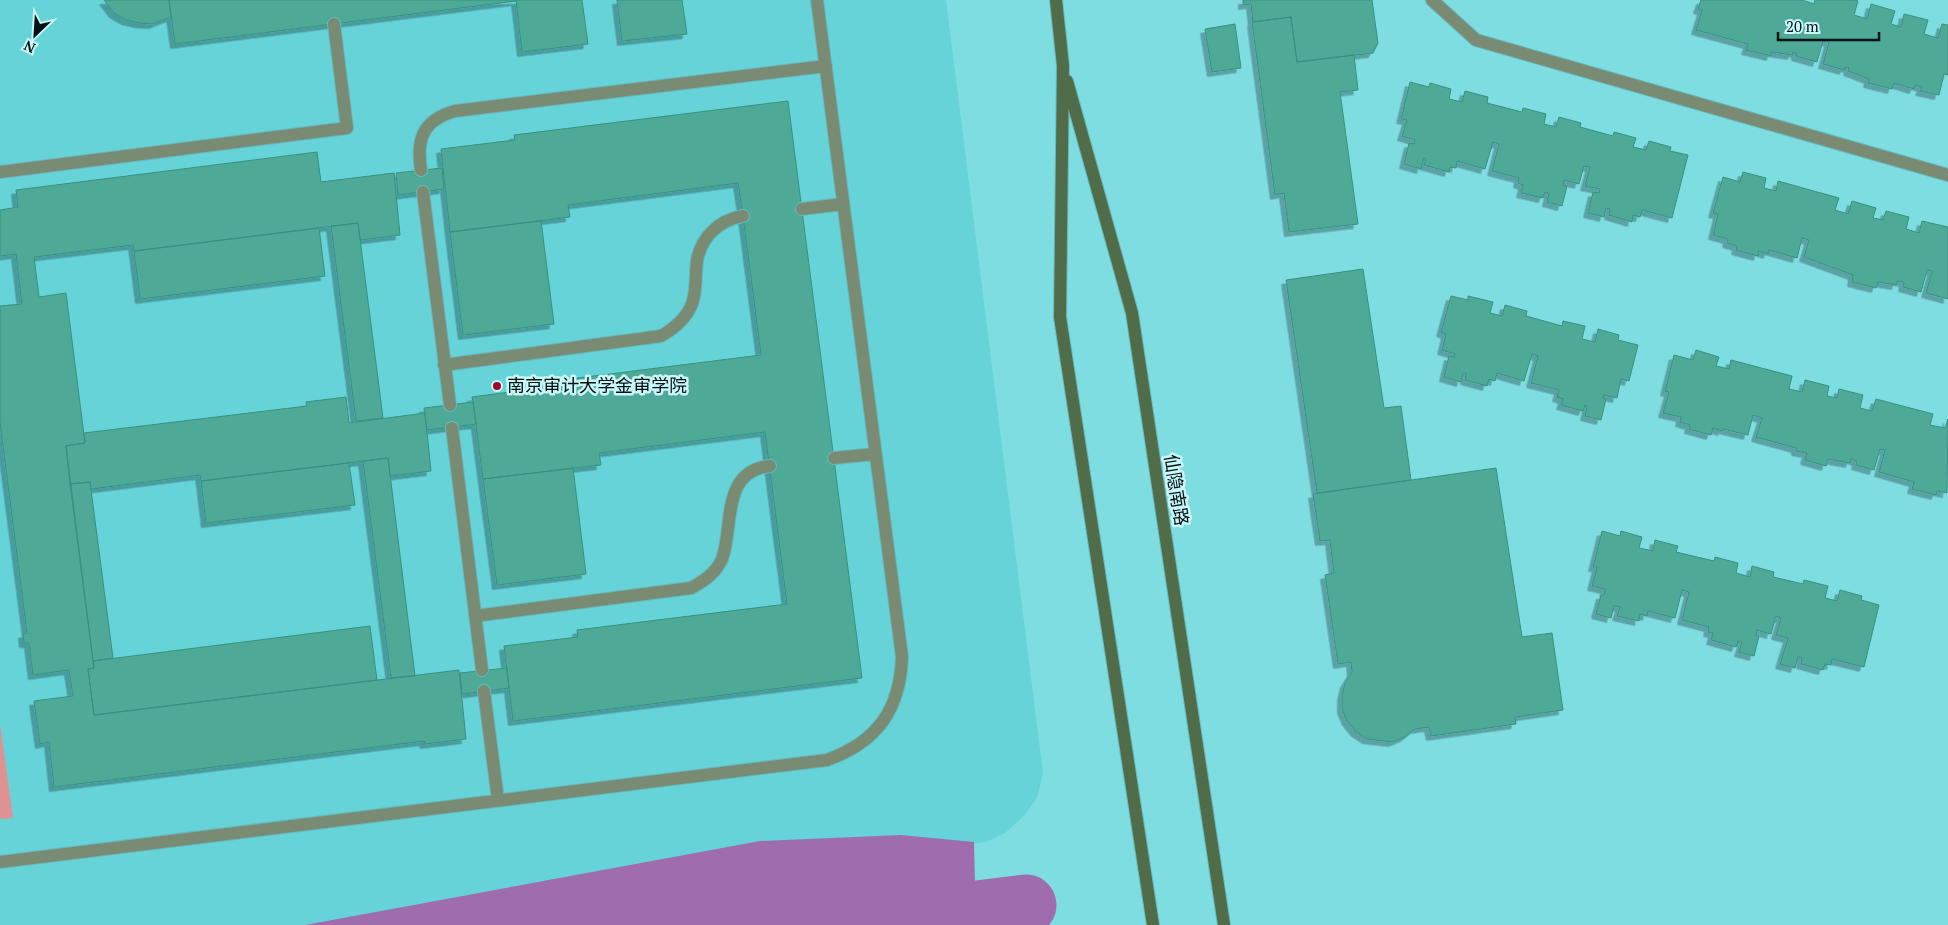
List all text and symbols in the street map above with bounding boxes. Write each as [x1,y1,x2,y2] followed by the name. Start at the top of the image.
[10,10,60,60] north arrow
[1778,10,1879,42] scale bar
[1786,16,1819,36] text: 20 m
[20,36,38,58] text: N
[507,373,687,397] place label: 南京审计大学金审学院
[491,380,503,392] marker: 南京审计大学金审学院
[1160,452,1194,527] street label: 仙隐南路

